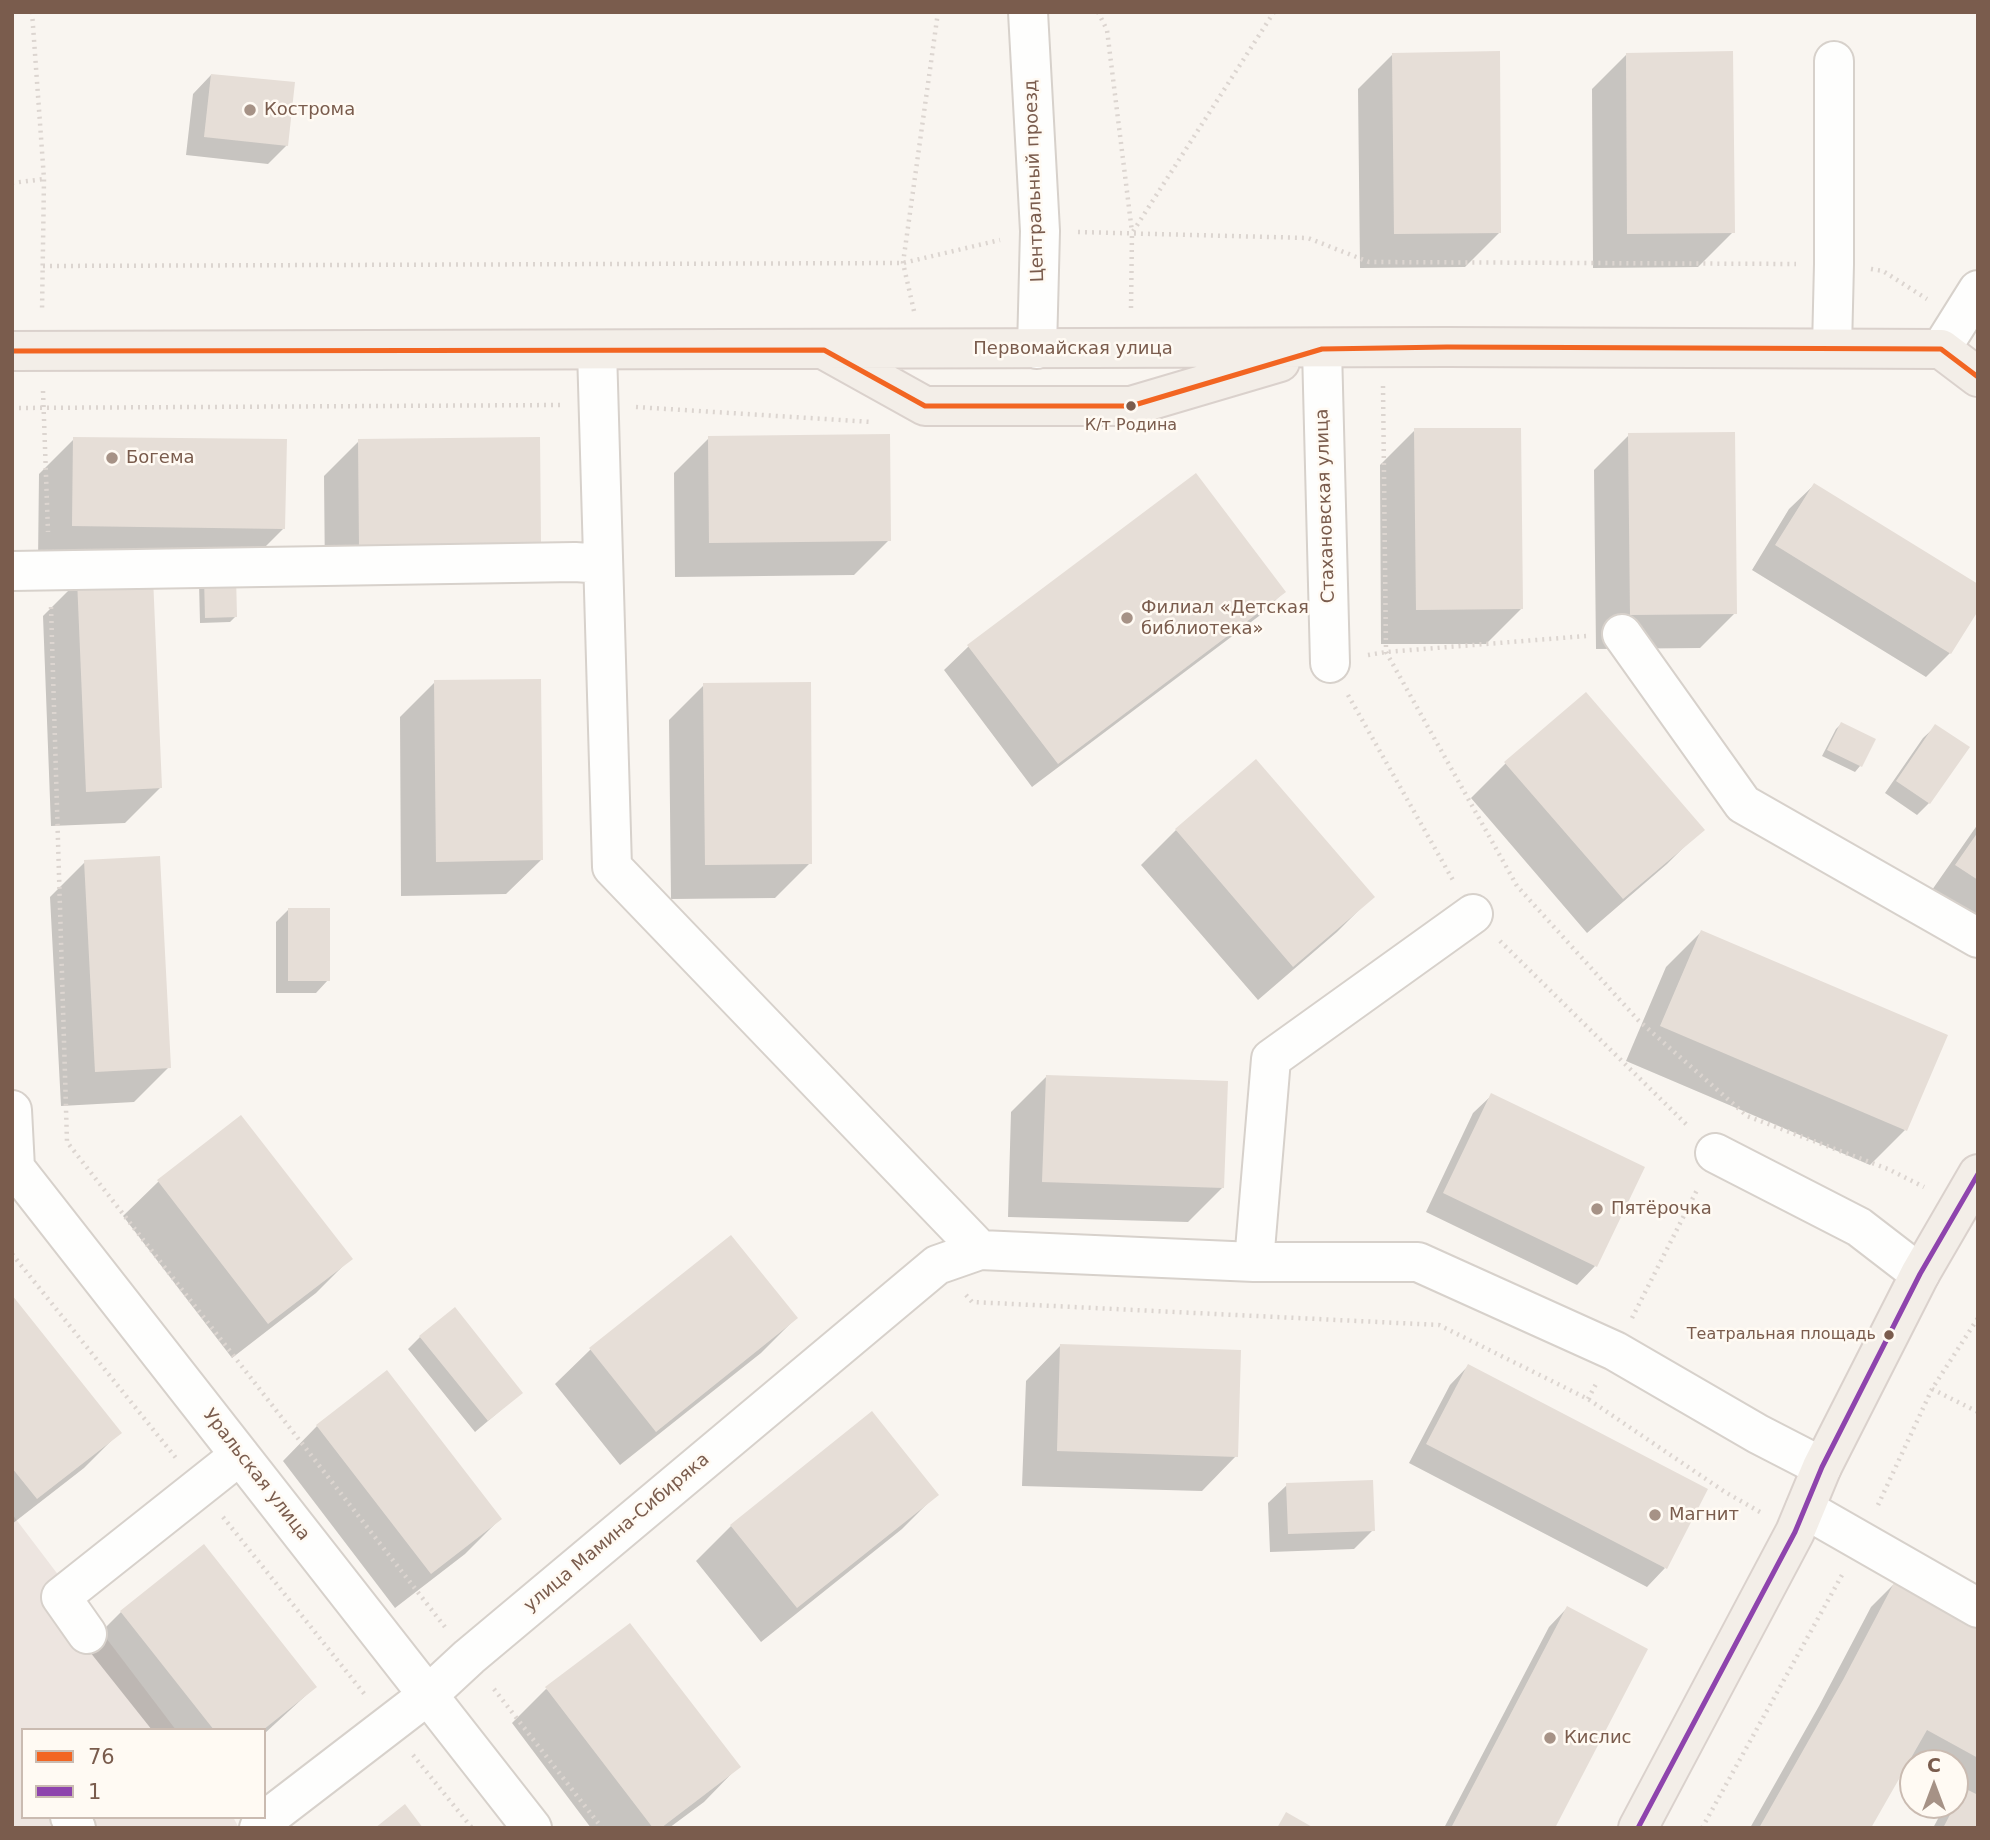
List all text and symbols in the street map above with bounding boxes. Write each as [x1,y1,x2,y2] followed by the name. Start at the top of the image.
[1021,79,1049,283] street label: Центральный проезд
[264,99,355,121] place label: Кострома
[242,102,258,118] marker: Кострома
[973,338,1173,360] street label: Первомайская улица
[1124,399,1138,413] marker: К/т Родина
[1312,408,1340,604] street label: Стахановская улица
[1085,416,1177,436] place label: К/т Родина
[126,447,195,469] place label: Богема
[104,450,120,466] marker: Богема
[1141,597,1309,640] place label: Филиал «Детская библиотека»
[1119,610,1135,626] marker: Филиал «Детская библиотека»
[1611,1198,1712,1220] place label: Пятёрочка
[1589,1201,1605,1217] marker: Пятёрочка
[1687,1325,1876,1345] place label: Театральная площадь
[1882,1328,1896,1342] marker: Театральная площадь
[198,1405,314,1545] street label: Уральская улица
[520,1449,714,1617] street label: улица Мамина-Сибиряка
[1669,1504,1739,1526] place label: Магнит
[1647,1507,1663,1523] marker: Магнит
[1564,1727,1631,1749] place label: Кислис
[21,1728,266,1819] legend
[1542,1730,1558,1746] marker: Кислис
[88,1745,115,1769] text: 76
[1899,1749,1969,1819] north arrow
[1927,1754,1941,1776] text: С
[88,1780,101,1804] text: 1

